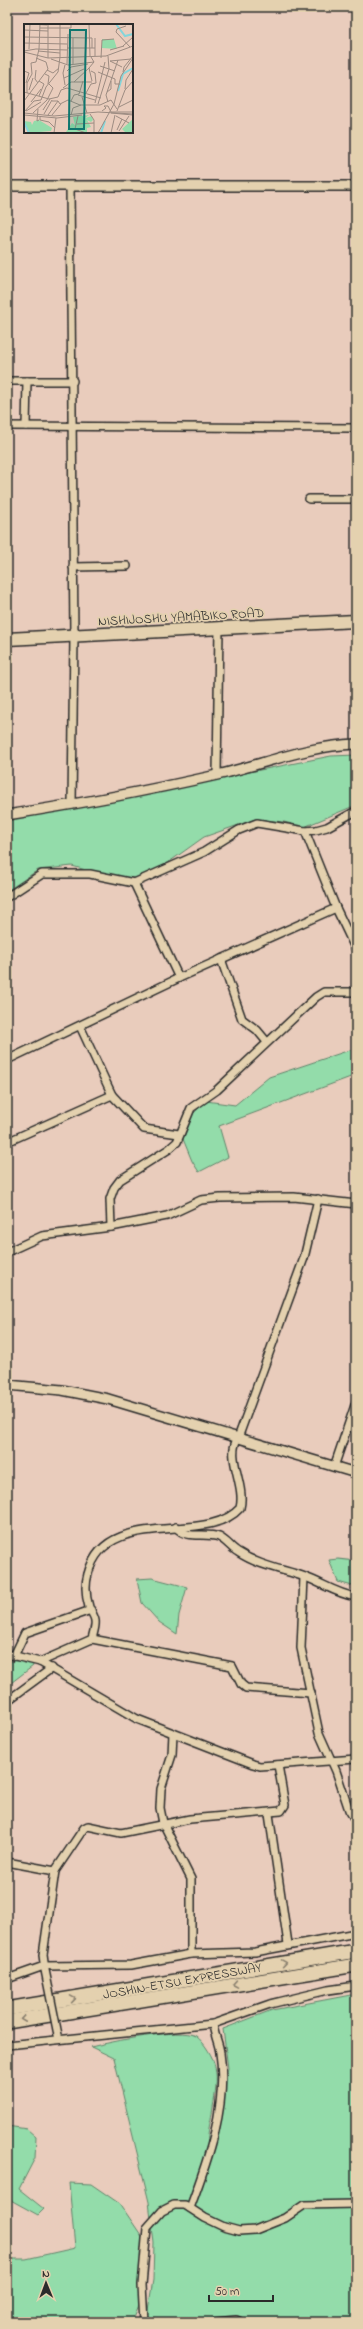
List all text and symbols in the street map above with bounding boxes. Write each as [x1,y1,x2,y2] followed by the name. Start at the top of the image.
[24,24,133,133] inset map
[98,604,265,631] street label: NISHIJOSHU YAMABIKO ROAD
[102,1958,263,2005] street label: JOSHIN-ETSU EXPRESSWAY
[281,1959,287,1968] one-way arrow
[231,1980,238,1988] one-way arrow
[70,1995,76,2004] one-way arrow
[20,2014,27,2023] one-way arrow
[26,2263,66,2303] north arrow
[42,2266,50,2282] text: N
[209,2277,273,2303] scale bar
[215,2283,239,2301] text: 50 m

